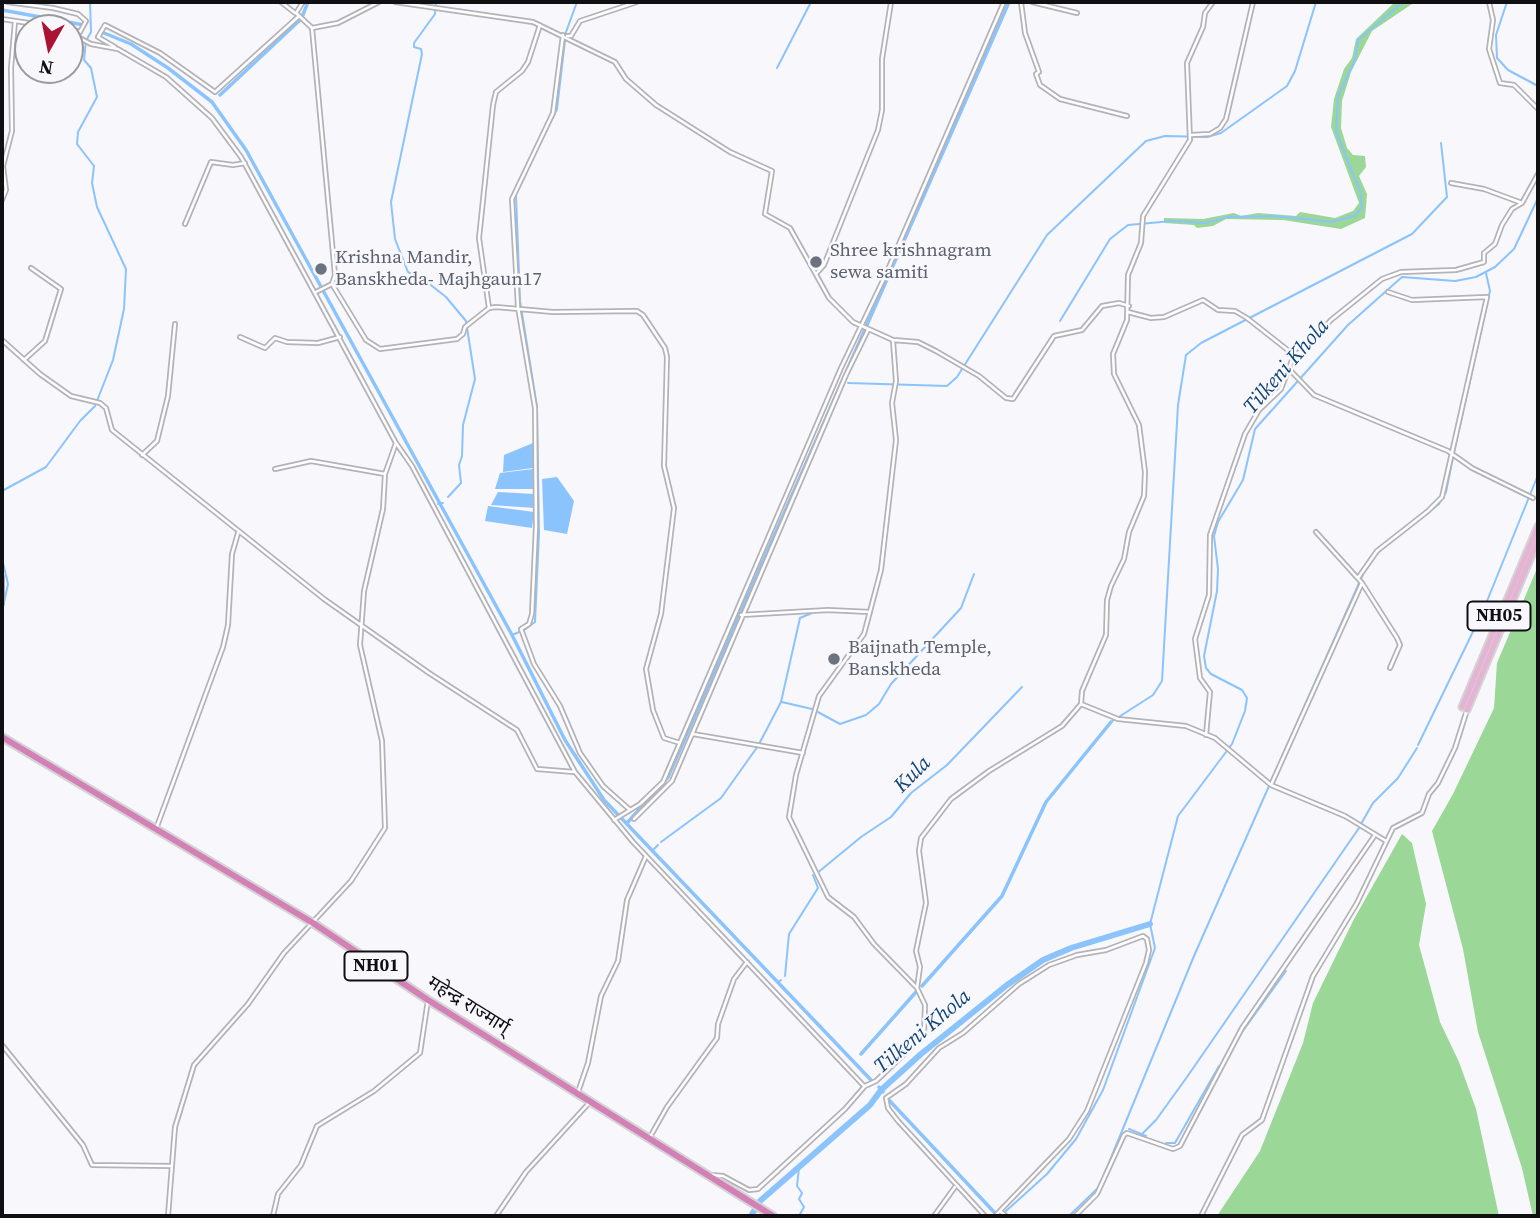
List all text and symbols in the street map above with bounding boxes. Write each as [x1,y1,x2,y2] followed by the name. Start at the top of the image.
[14,14,84,84] north arrow
[37,54,55,82] text: N
[830,240,992,284] place label: Shree krishnagram sewa samiti
[335,247,542,291] place label: Krishna Mandir, Banskheda- Majhgaun17
[808,254,824,270] marker: Shree krishnagram sewa samiti
[313,261,329,277] marker: Krishna Mandir, Banskheda- Majhgaun17
[1239,314,1335,420] water label: Tilkeni Khola
[1468,602,1530,630] road number: NH05
[848,637,992,681] place label: Baijnath Temple, Banskheda
[826,651,842,667] marker: Baijnath Temple, Banskheda
[889,751,937,799] water label: Kula
[344,951,408,981] road number: NH01
[423,972,513,1040] street label: महेन्द्र राज्मार्ग्
[870,985,976,1079] water label: Tilkeni Khola

